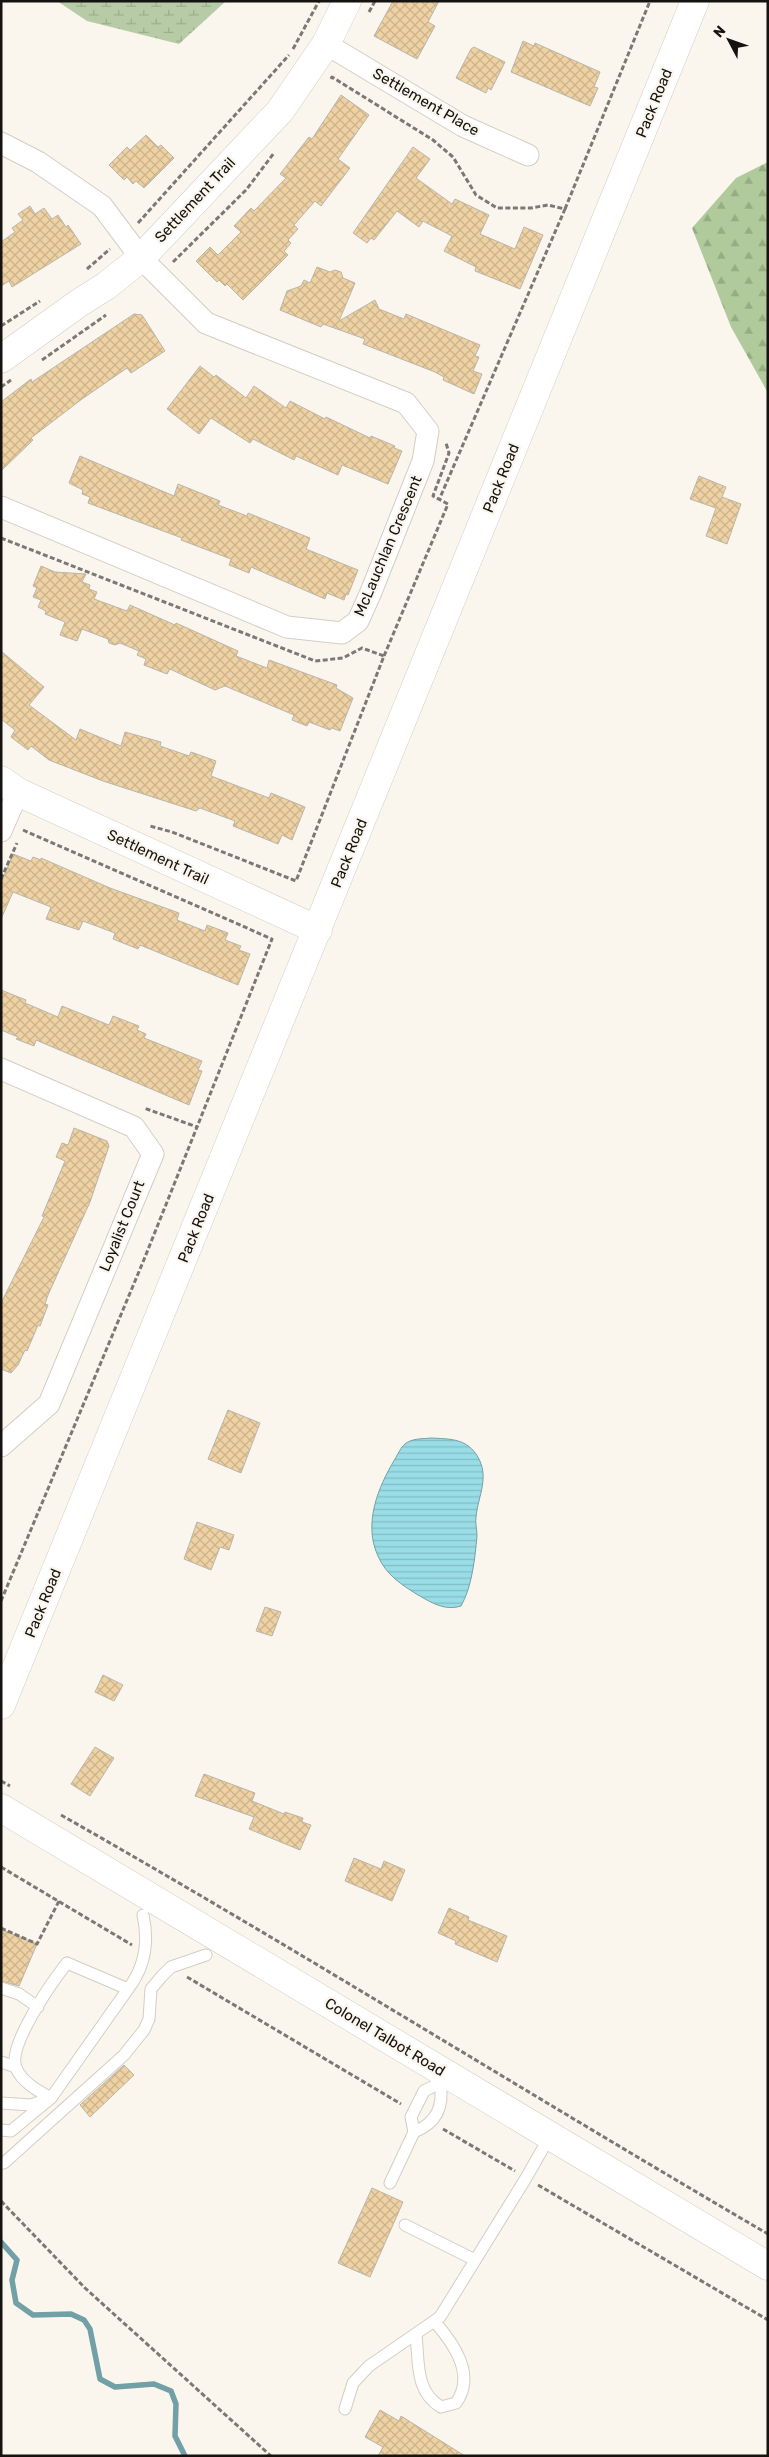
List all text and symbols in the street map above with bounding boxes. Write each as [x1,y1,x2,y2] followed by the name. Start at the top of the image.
[704,15,754,65] north arrow
[710,22,729,41] text: N
[370,64,482,140] street label: Settlement Place
[632,66,676,140] street label: Pack Road
[151,154,239,246] street label: Settlement Trail
[479,441,523,515] street label: Pack Road
[350,473,426,619] street label: McLauchlan Crescent
[327,816,371,890] street label: Pack Road
[104,826,212,888] street label: Settlement Trail
[96,1178,148,1274] street label: Loyalist Court
[174,1191,218,1265] street label: Pack Road
[21,1566,65,1640] street label: Pack Road
[322,1994,448,2080] street label: Colonel Talbot Road

